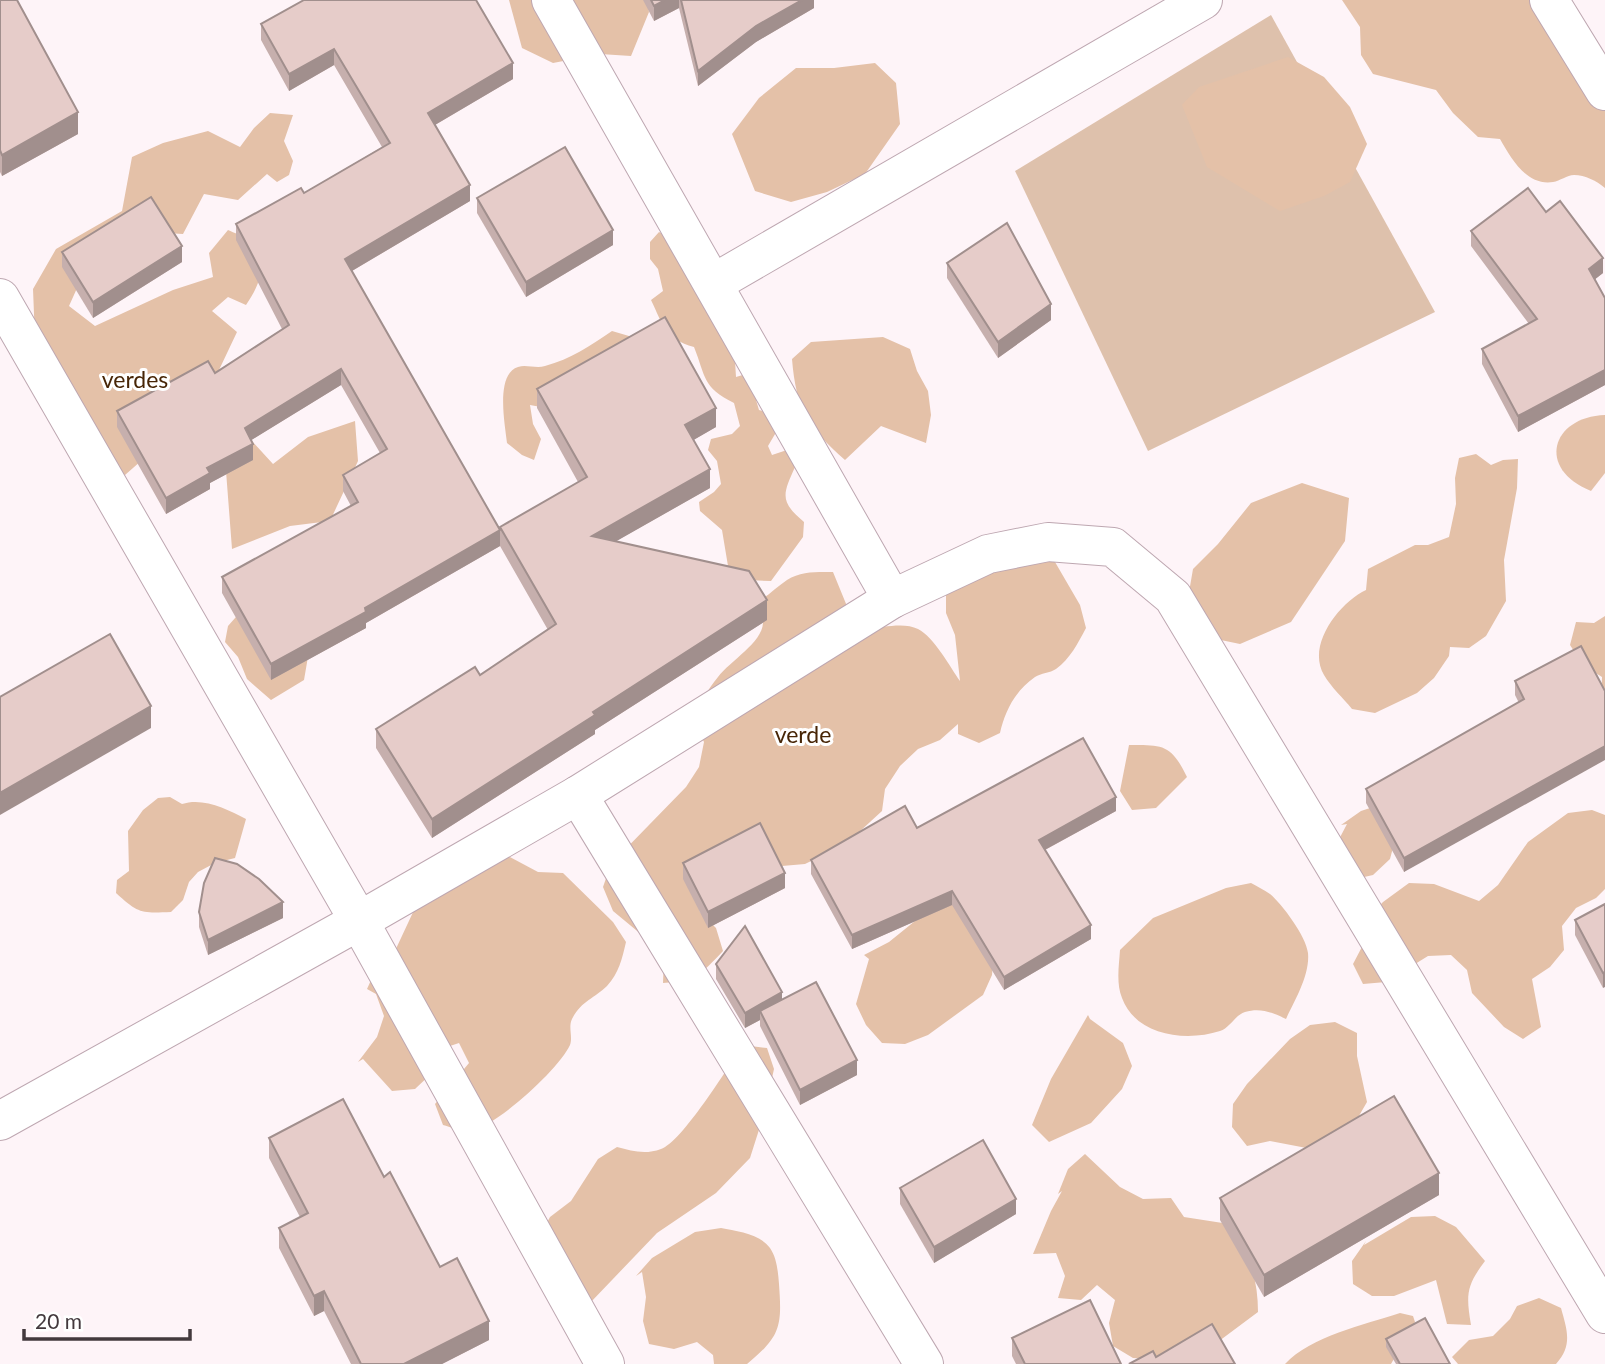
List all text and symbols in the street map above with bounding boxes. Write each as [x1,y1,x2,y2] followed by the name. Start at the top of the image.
[102,365,168,393] park label: verdes
[775,720,831,748] park label: verde
[24,1298,191,1342] scale bar
[35,1308,82,1333] text: 20 m

